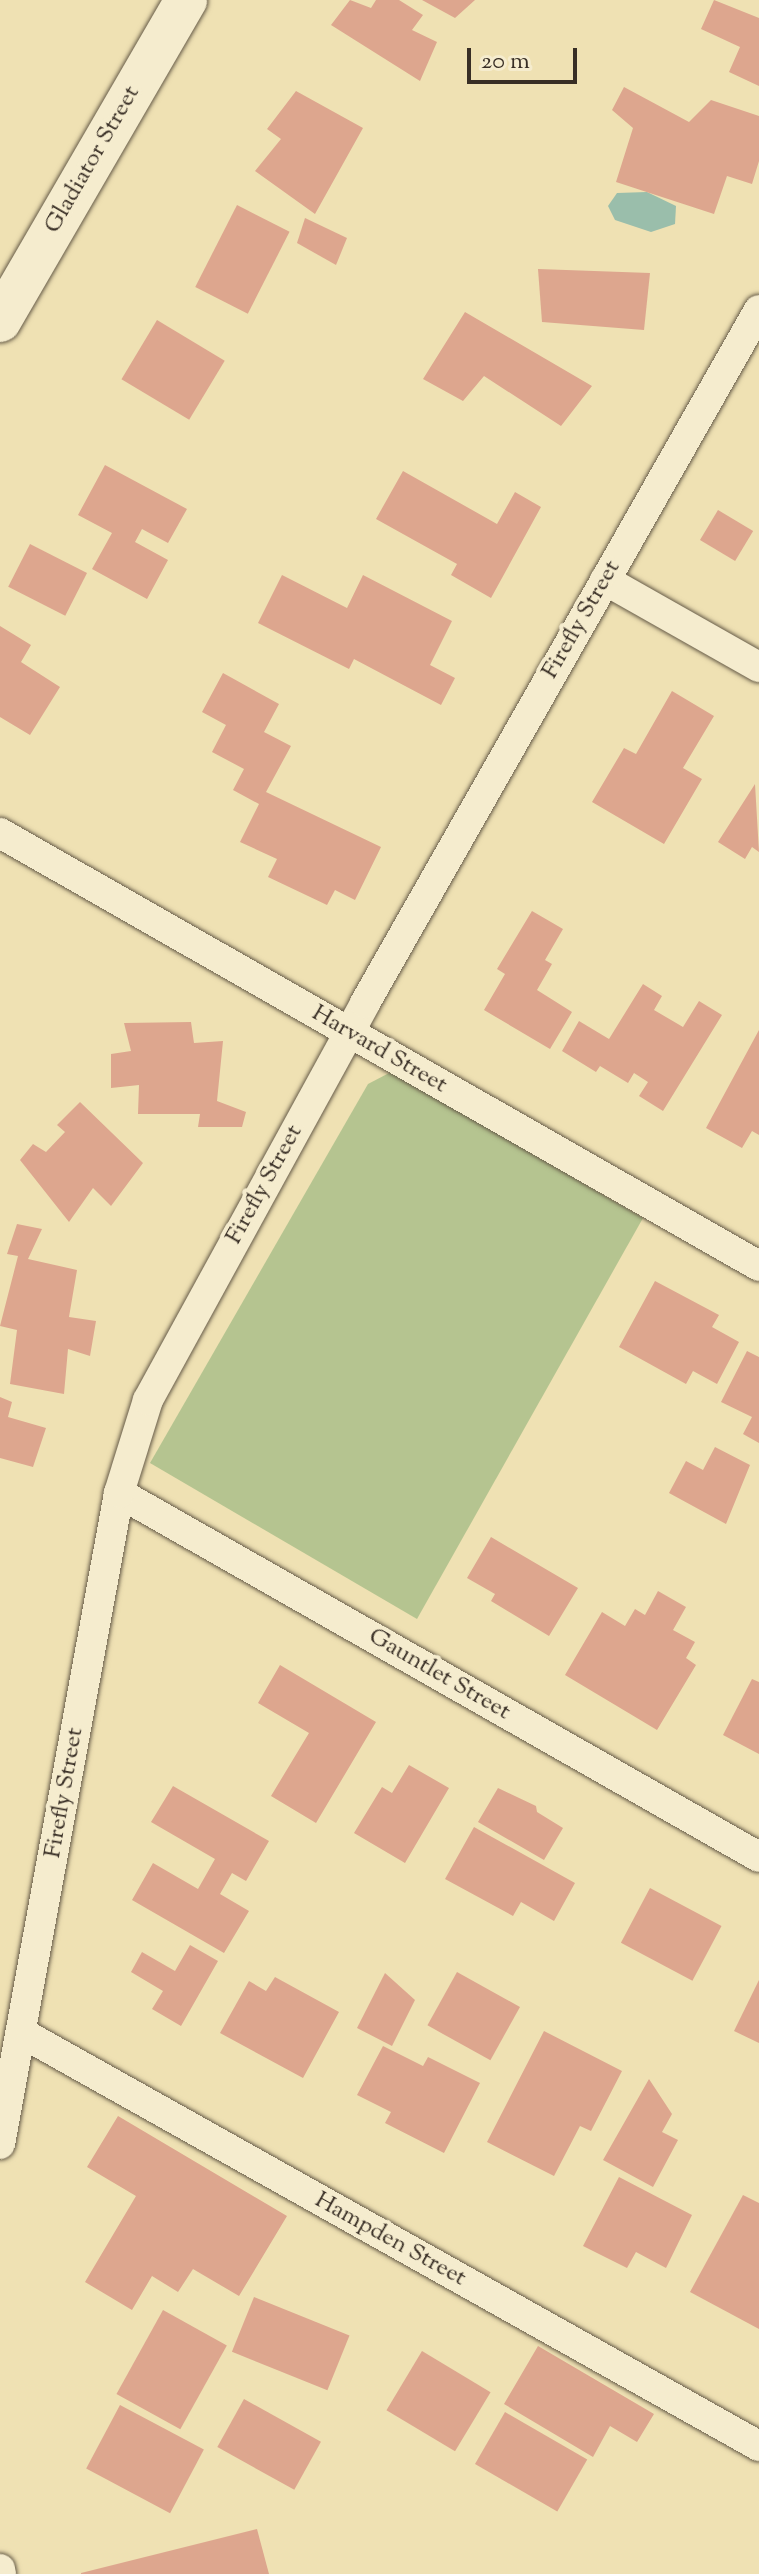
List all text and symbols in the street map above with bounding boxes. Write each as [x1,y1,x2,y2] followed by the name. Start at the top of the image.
[471,32,581,82] scale bar
[481,45,530,79] text: 20 m
[39,81,147,239] street label: Gladiator Street
[537,556,627,684] street label: Firefly Street
[306,1000,452,1100] street label: Harvard Street
[220,1120,310,1250] street label: Firefly Street
[363,1623,515,1727] street label: Gauntlet Street
[39,1726,91,1860] street label: Firefly Street
[309,2187,471,2293] street label: Hampden Street

